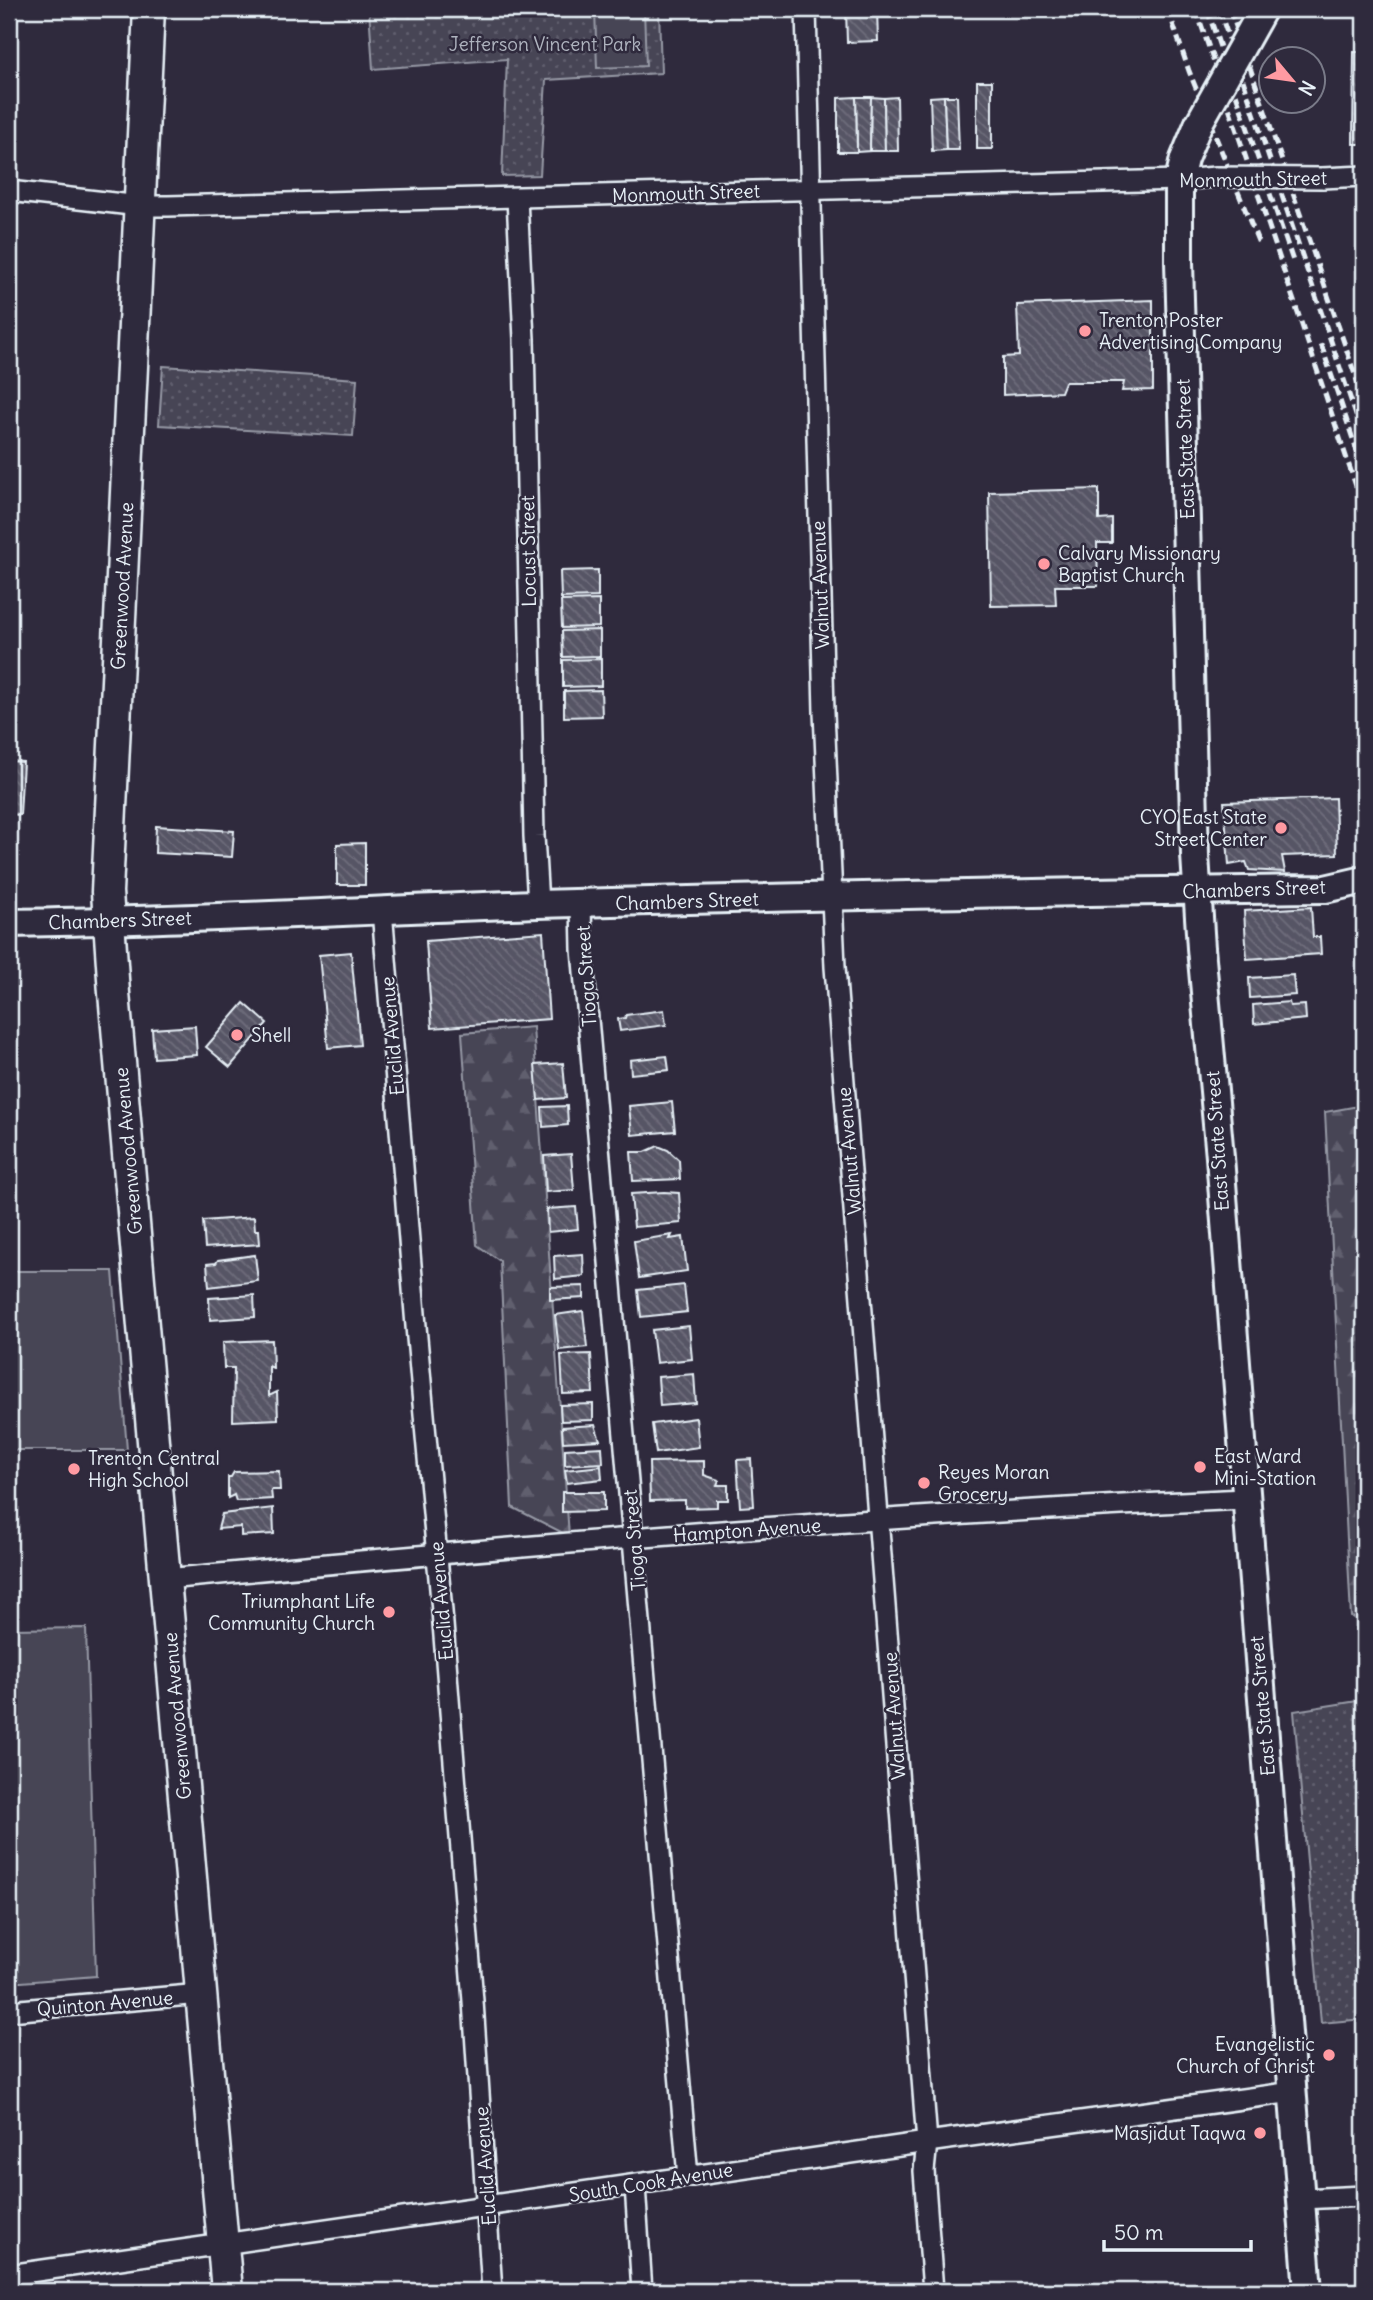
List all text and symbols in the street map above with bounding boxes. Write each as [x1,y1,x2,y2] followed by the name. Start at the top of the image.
[449,32,642,56] park label: Jefferson Vincent Park
[1258,46,1328,116] north arrow
[1293,77,1321,100] text: N
[1179,166,1327,192] street label: Monmouth Street
[612,178,760,208] street label: Monmouth Street
[1099,308,1282,354] place label: Trenton Poster Advertising Company
[1077,323,1093,339] marker: Trenton Poster Advertising Company
[1171,378,1199,520] street label: East State Street
[515,495,541,607] street label: Locust Street
[106,502,138,670] street label: Greenwood Avenue
[806,520,834,650] street label: Walnut Avenue
[1058,541,1221,587] place label: Calvary Missionary Baptist Church
[1036,556,1052,572] marker: Calvary Missionary Baptist Church
[1140,805,1267,851] place label: CYO East State Street Center
[1273,820,1289,836] marker: CYO East State Street Center
[1182,875,1326,903] street label: Chambers Street
[615,887,759,915] street label: Chambers Street
[48,906,192,934] street label: Chambers Street
[570,925,602,1027] street label: Tioga Street
[375,975,409,1097] street label: Euclid Avenue
[251,1023,291,1047] place label: Shell
[229,1027,245,1043] marker: Shell
[109,1066,147,1236] street label: Greenwood Avenue
[1200,1070,1234,1212] street label: East State Street
[831,1086,867,1216] street label: Walnut Avenue
[1214,1444,1316,1490] place label: East Ward Mini-Station
[88,1446,220,1492] place label: Trenton Central High School
[1192,1459,1208,1475] marker: East Ward Mini-Station
[938,1460,1049,1506] place label: Reyes Moran Grocery
[66,1461,82,1477] marker: Trenton Central High School
[916,1475,932,1491] marker: Reyes Moran Grocery
[618,1488,650,1592] street label: Tioga Street
[672,1513,822,1547] street label: Hampton Avenue
[424,1540,458,1662] street label: Euclid Avenue
[208,1589,375,1635] place label: Triumphant Life Community Church
[381,1604,397,1620] marker: Triumphant Life Community Church
[158,1631,196,1801] street label: Greenwood Avenue
[1244,1635,1280,1777] street label: East State Street
[878,1651,910,1781] street label: Walnut Avenue
[36,1985,174,2021] street label: Quinton Avenue
[1176,2032,1315,2078] place label: Evangelistic Church of Christ
[1321,2047,1337,2063] marker: Evangelistic Church of Christ
[469,2106,501,2226] street label: Euclid Avenue
[1114,2121,1246,2145] place label: Masjidut Taqwa
[1252,2125,1268,2141] marker: Masjidut Taqwa
[567,2157,735,2207] street label: South Cook Avenue
[1104,2209,1250,2253] scale bar
[1114,2219,1163,2246] text: 50 m

